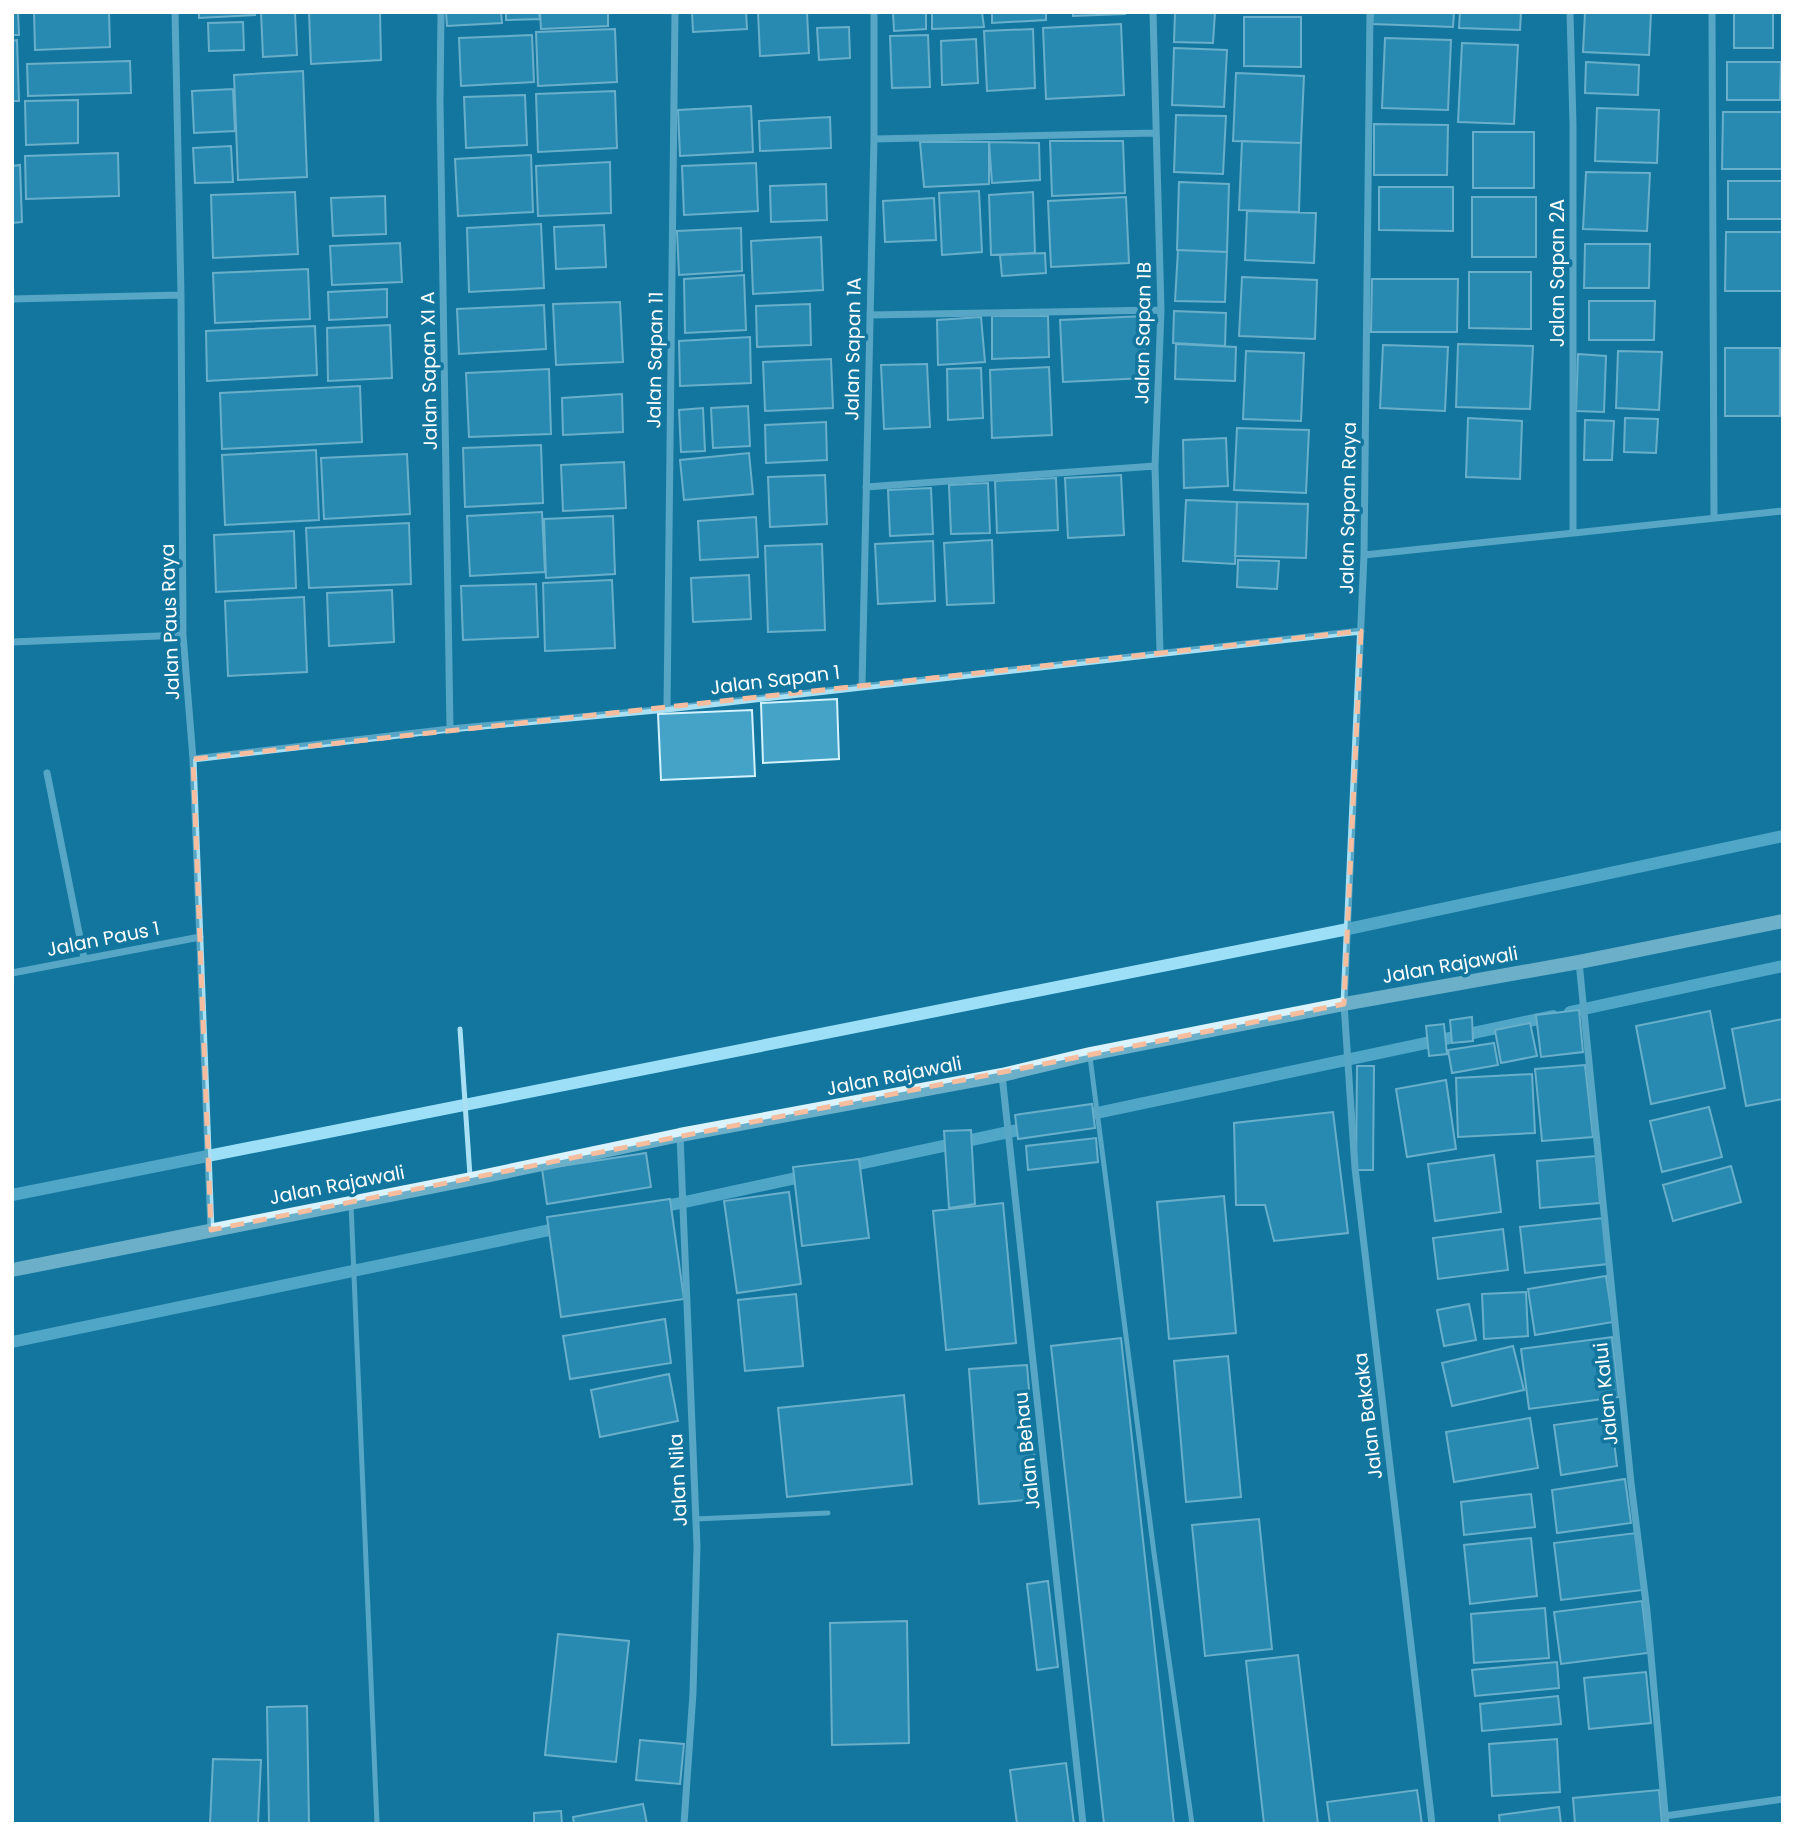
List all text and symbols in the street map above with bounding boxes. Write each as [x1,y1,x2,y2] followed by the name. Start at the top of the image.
[1544,199,1571,347] street label: Jalan Sapan 2A
[1128,262,1158,404] street label: Jalan Sapan 1B
[838,277,868,421] street label: Jalan Sapan 1A
[414,291,444,451] street label: Jalan Sapan XI A
[640,291,670,429] street label: Jalan Sapan 11
[1333,422,1363,594] street label: Jalan Sapan Raya
[154,543,186,701] street label: Jalan Paus Raya
[709,659,841,701] street label: Jalan Sapan 1
[44,915,162,963] street label: Jalan Paus 1
[1380,940,1520,990] street label: Jalan Rajawali
[824,1050,964,1102] street label: Jalan Rajawali
[267,1159,407,1211] street label: Jalan Rajawali
[1587,1341,1625,1447] street label: Jalan Kalui
[1347,1351,1389,1481] street label: Jalan Bakaka
[1007,1391,1047,1511] street label: Jalan Behau
[662,1433,694,1527] street label: Jalan Nila

